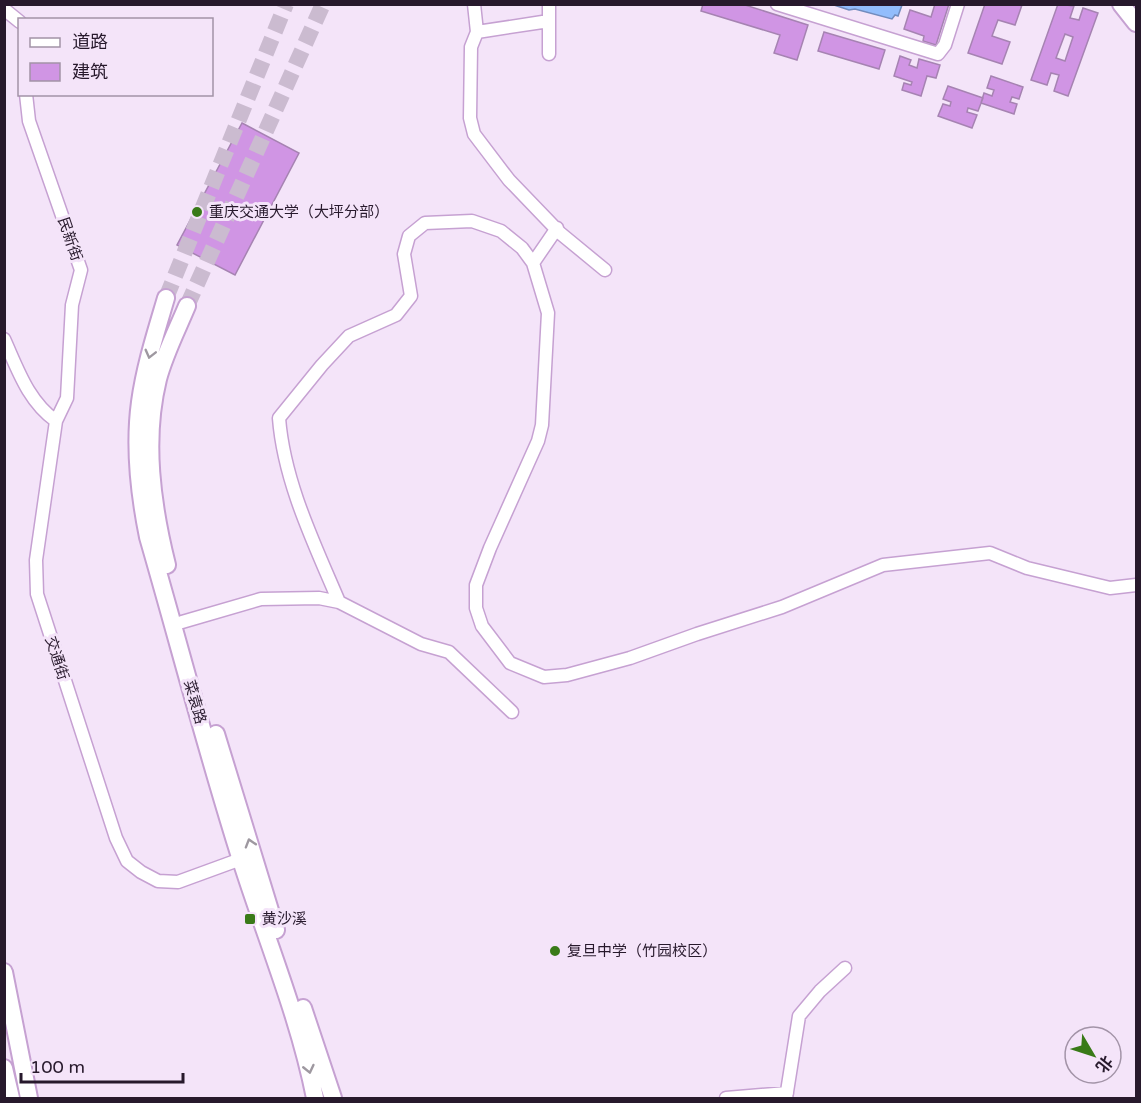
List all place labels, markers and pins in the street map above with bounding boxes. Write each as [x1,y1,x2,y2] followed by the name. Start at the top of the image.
[209,203,389,221] place label: 重庆交通大学（大坪分部）
[190,205,204,219] marker: 重庆交通大学（大坪分部）
[262,910,307,928] place label: 黄沙溪
[243,912,257,926] marker: 黄沙溪
[567,942,717,960] place label: 复旦中学（竹园校区）
[548,944,562,958] marker: 复旦中学（竹园校区）

